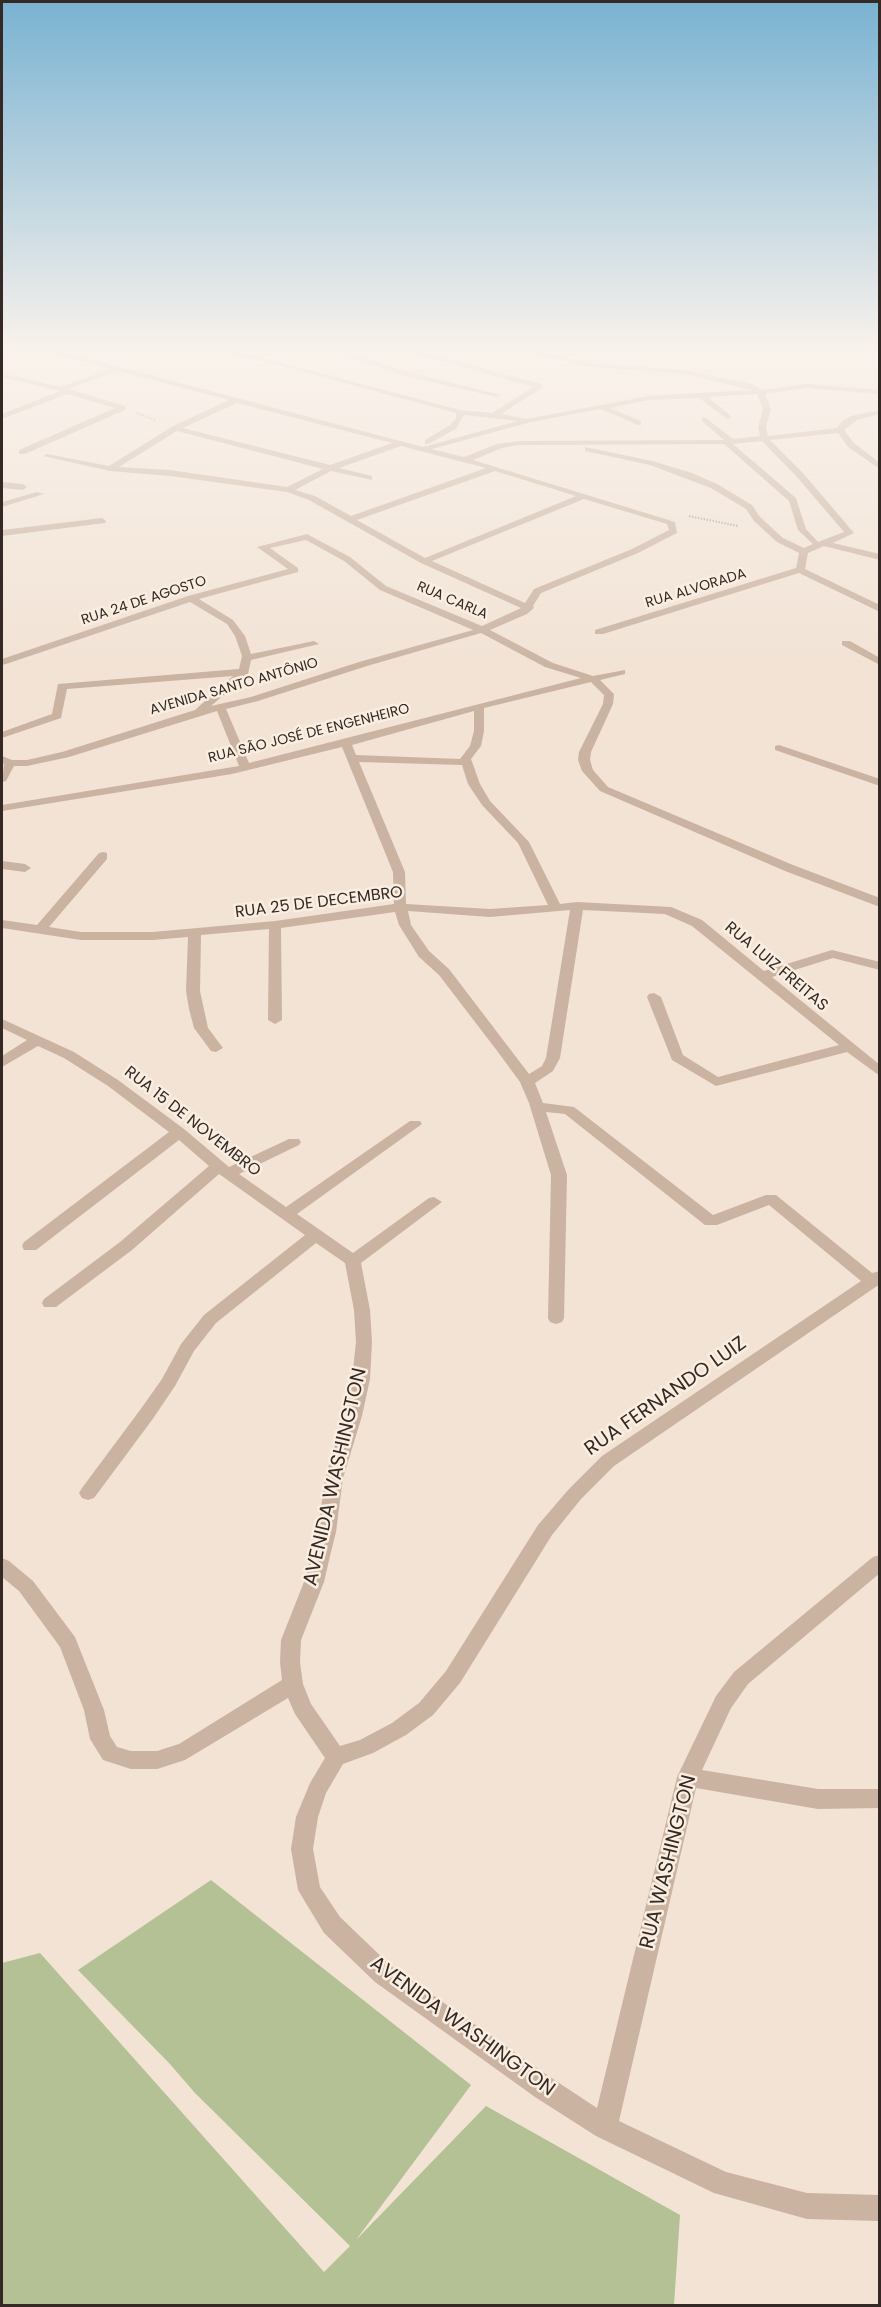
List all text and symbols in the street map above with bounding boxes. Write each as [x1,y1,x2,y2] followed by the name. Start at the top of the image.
[644,566,748,612] street label: RUA ALVORADA
[79,573,209,629] street label: RUA 24 DE AGOSTO
[414,579,490,623] street label: RUA CARLA
[148,655,320,719] street label: AVENIDA SANTO ANTÔNIO
[207,701,411,767] street label: RUA SÃO JOSÉ DE ENGENHEIRO
[234,883,404,923] street label: RUA 25 DE DECEMBRO
[720,918,832,1016] street label: RUA LUIZ FREITAS
[120,1063,264,1181] street label: RUA 15 DE NOVEMBRO
[581,1332,751,1462] street label: RUA FERNANDO LUIZ
[299,1366,373,1588] street label: AVENIDA WASHINGTON
[636,1773,702,1951] street label: RUA WASHINGTON
[365,1952,559,2102] street label: AVENIDA WASHINGTON

